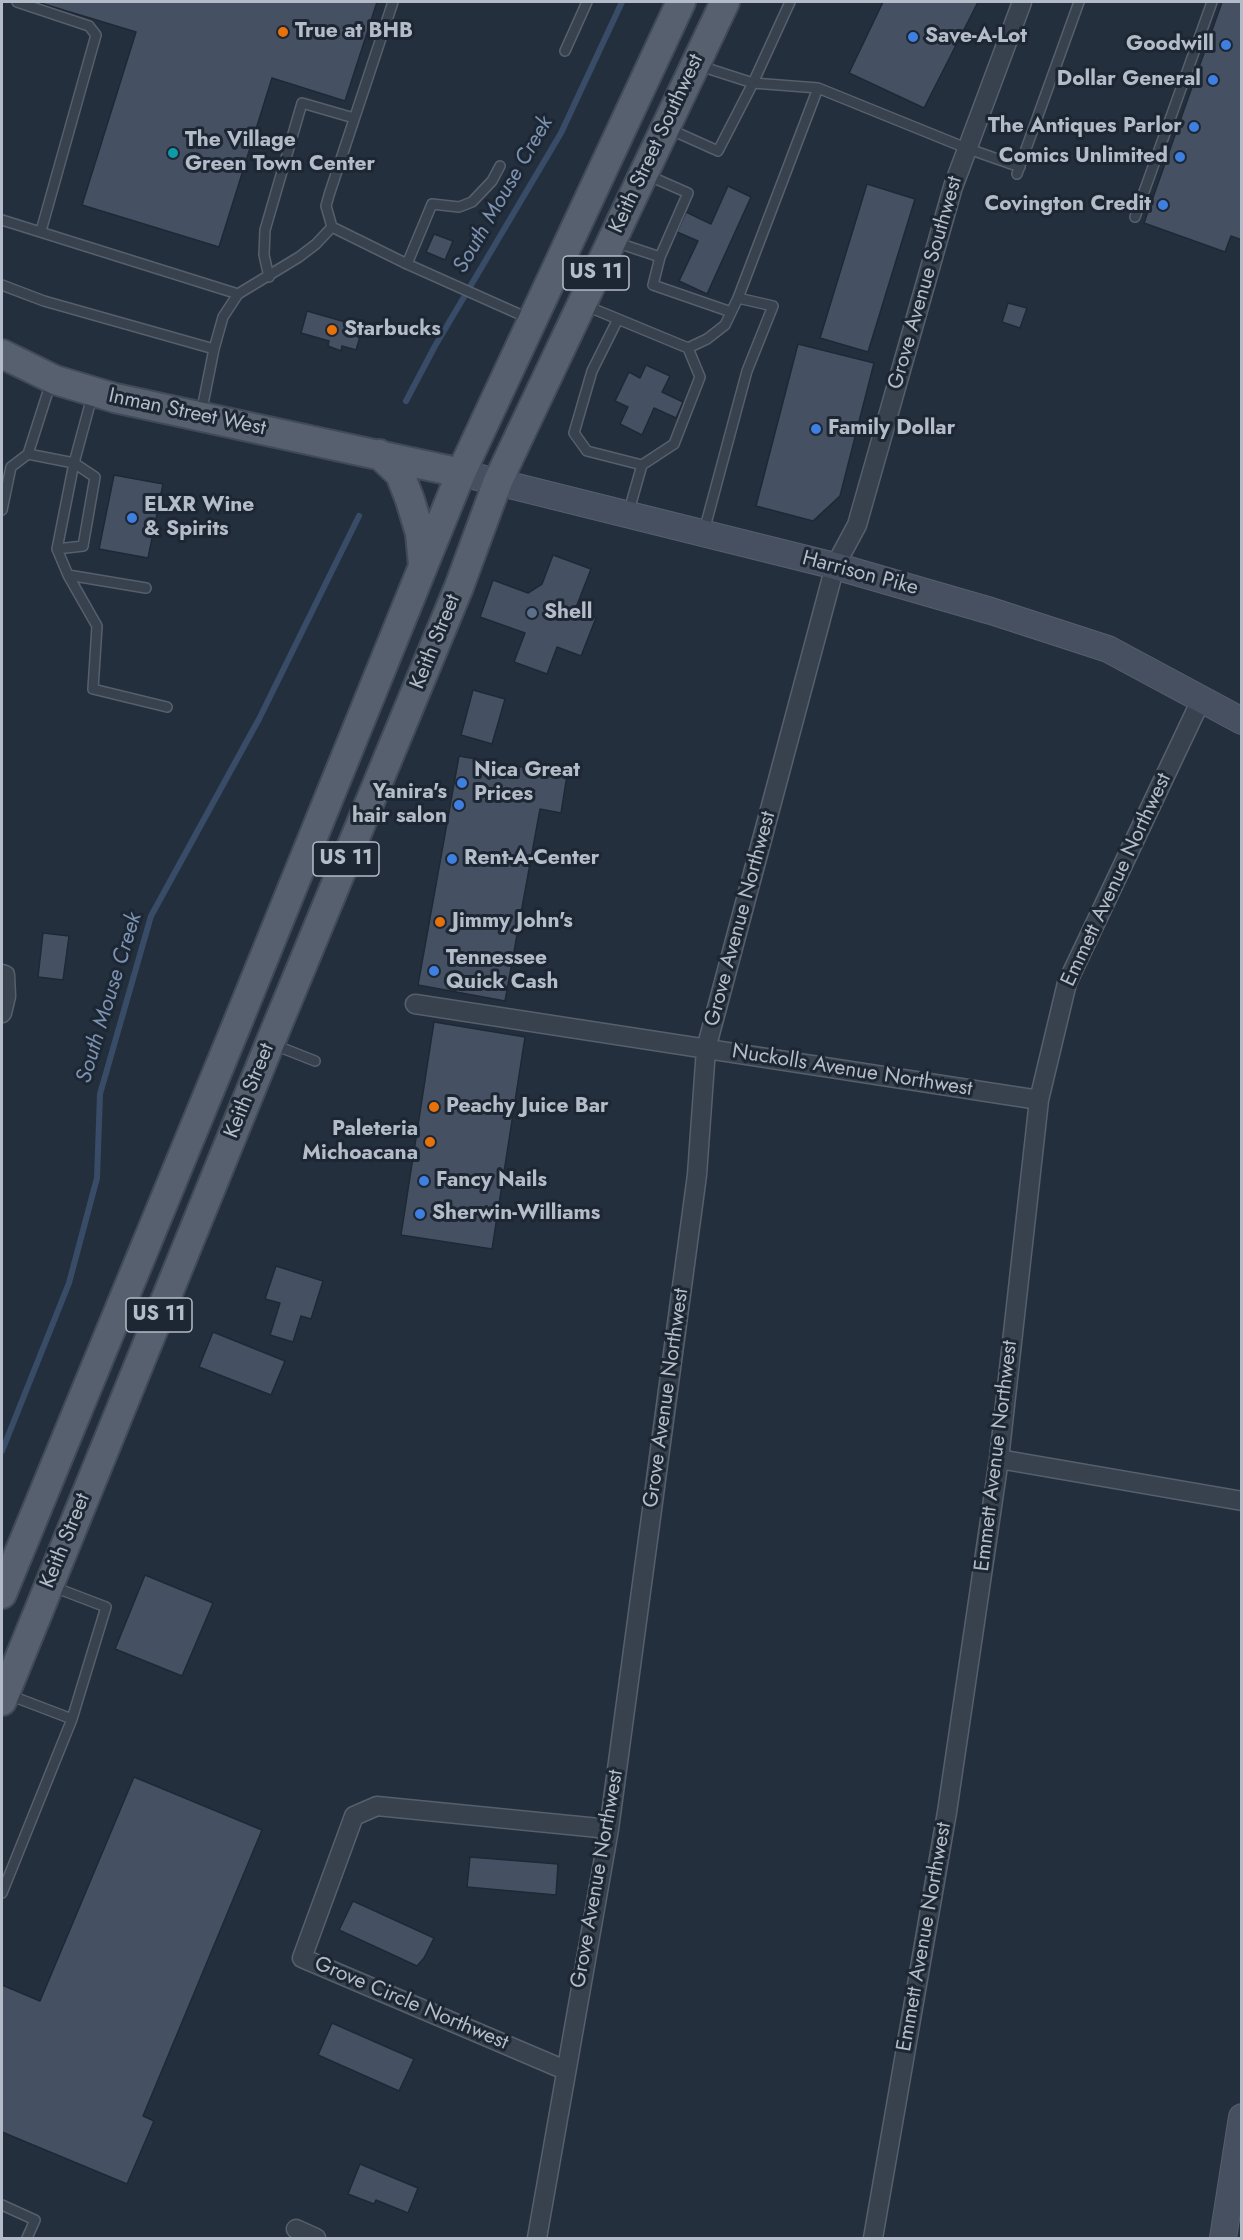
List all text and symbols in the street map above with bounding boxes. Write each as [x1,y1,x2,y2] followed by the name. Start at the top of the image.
[295,19,413,45] place label: True at BHB
[925,24,1027,50] place label: Save-A-Lot
[276,25,290,39] marker: True at BHB
[906,30,920,44] marker: Save-A-Lot
[1126,32,1214,58] place label: Goodwill
[1219,38,1233,52] marker: Goodwill
[604,51,710,237] street label: Keith Street Southwest
[1057,67,1201,93] place label: Dollar General
[1206,73,1220,87] marker: Dollar General
[448,112,560,278] water label: South Mouse Creek
[988,114,1182,140] place label: The Antiques Parlor
[1187,120,1201,134] marker: The Antiques Parlor
[185,128,375,178] place label: The Village Green Town Center
[999,144,1168,170] place label: Comics Unlimited
[166,146,180,160] marker: The Village Green Town Center
[1173,150,1187,164] marker: Comics Unlimited
[884,174,968,392] street label: Grove Avenue Southwest
[985,192,1151,218] place label: Covington Credit
[1156,198,1170,212] marker: Covington Credit
[563,256,629,290] road number: US 11
[344,317,441,343] place label: Starbucks
[325,323,339,337] marker: Starbucks
[106,384,268,442] street label: Inman Street West
[828,416,955,442] place label: Family Dollar
[809,422,823,436] marker: Family Dollar
[144,493,254,543] place label: ELXR Wine & Spirits
[125,511,139,525] marker: ELXR Wine & Spirits
[799,546,921,602] street label: Harrison Pike
[406,591,466,693] street label: Keith Street
[544,600,592,626] place label: Shell
[525,606,539,620] marker: Shell
[474,758,580,808] place label: Nica Great Prices
[1056,769,1178,991] street label: Emmett Avenue Northwest
[455,776,469,790] marker: Nica Great Prices
[352,780,447,830] place label: Yanira's hair salon
[452,798,466,812] marker: Yanira's hair salon
[700,809,782,1029] street label: Grove Avenue Northwest
[313,842,379,876] road number: US 11
[464,846,599,872] place label: Rent-A-Center
[445,852,459,866] marker: Rent-A-Center
[452,909,573,935] place label: Jimmy John's
[72,910,148,1086] water label: South Mouse Creek
[433,915,447,929] marker: Jimmy John's
[446,946,558,996] place label: Tennessee Quick Cash
[427,964,441,978] marker: Tennessee Quick Cash
[220,1040,280,1142] street label: Keith Street
[730,1040,974,1102] street label: Nuckolls Avenue Northwest
[446,1094,609,1120] place label: Peachy Juice Bar
[427,1100,441,1114] marker: Peachy Juice Bar
[302,1117,418,1167] place label: Paleteria Michoacana
[423,1135,437,1149] marker: Paleteria Michoacana
[436,1168,547,1194] place label: Fancy Nails
[417,1174,431,1188] marker: Fancy Nails
[432,1201,600,1227] place label: Sherwin-Williams
[413,1207,427,1221] marker: Sherwin-Williams
[639,1287,695,1509] street label: Grove Avenue Northwest
[126,1298,192,1332] road number: US 11
[970,1339,1024,1573] street label: Emmett Avenue Northwest
[36,1490,96,1592] street label: Keith Street
[566,1768,630,1990] street label: Grove Avenue Northwest
[892,1820,958,2054] street label: Emmett Avenue Northwest
[310,1952,512,2056] street label: Grove Circle Northwest

